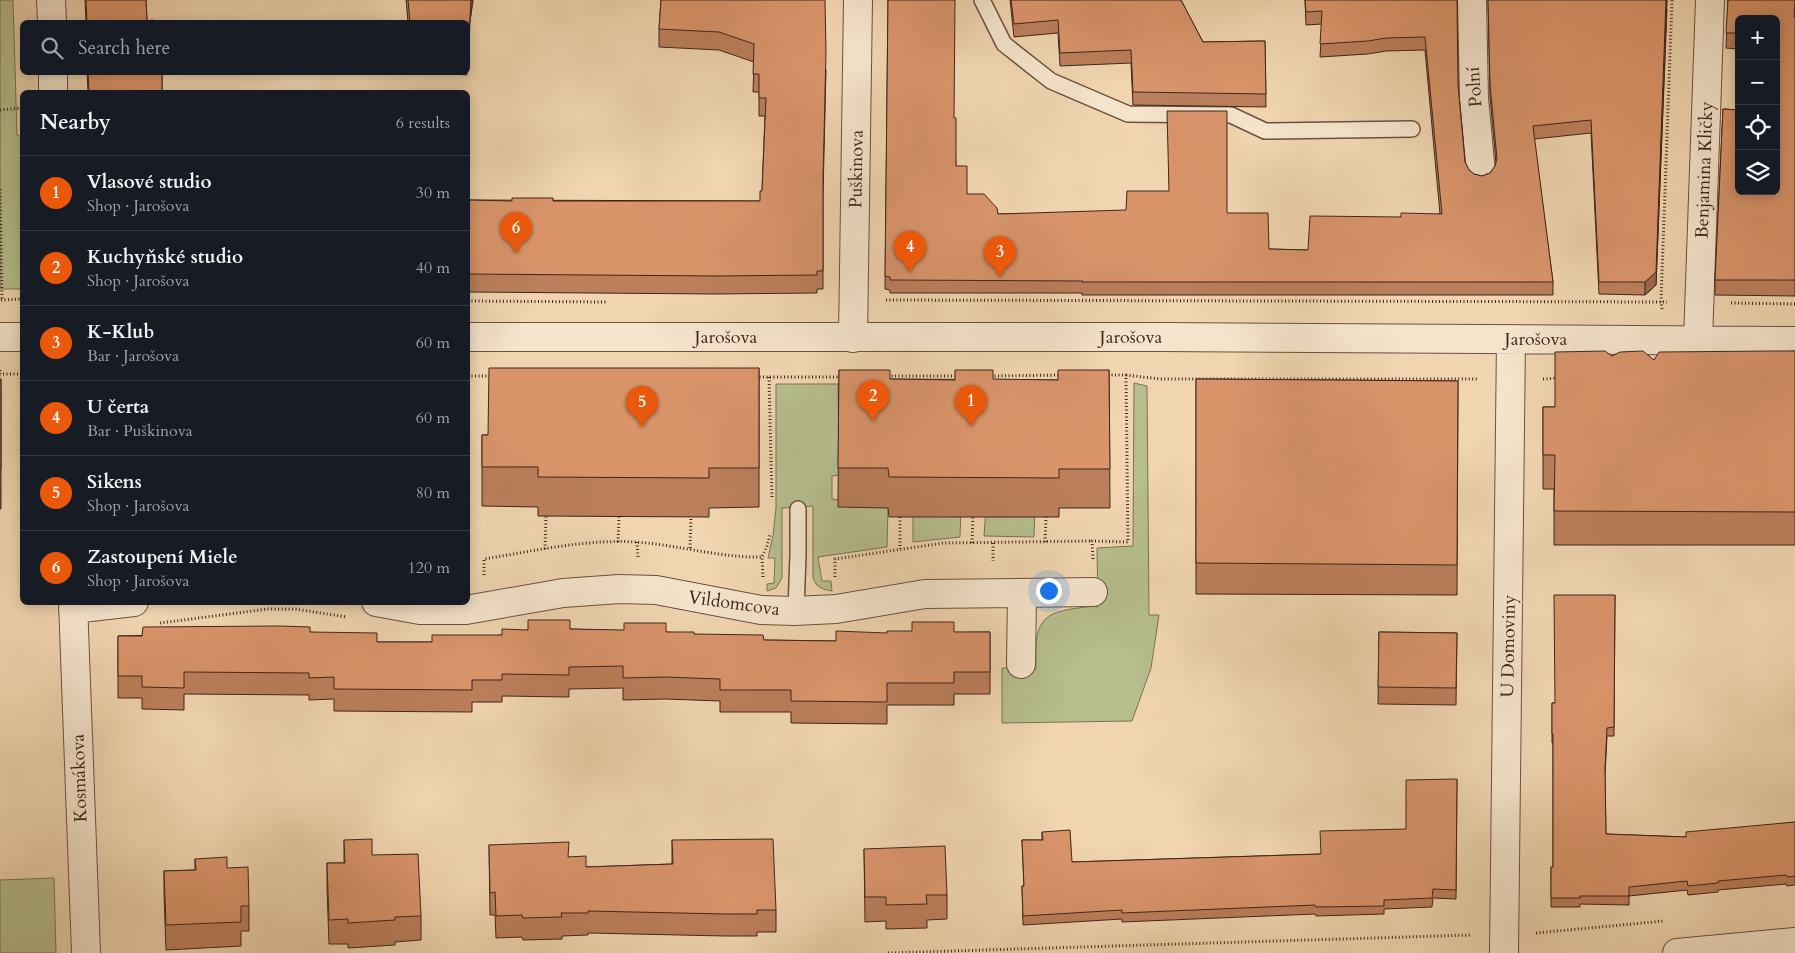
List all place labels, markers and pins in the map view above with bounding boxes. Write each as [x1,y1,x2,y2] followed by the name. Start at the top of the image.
[500,212,532,253] pin: 6
[894,231,926,272] pin: 4
[984,236,1016,277] pin: 3
[857,380,889,421] pin: 2
[955,385,987,426] pin: 1
[626,386,658,427] pin: 5

